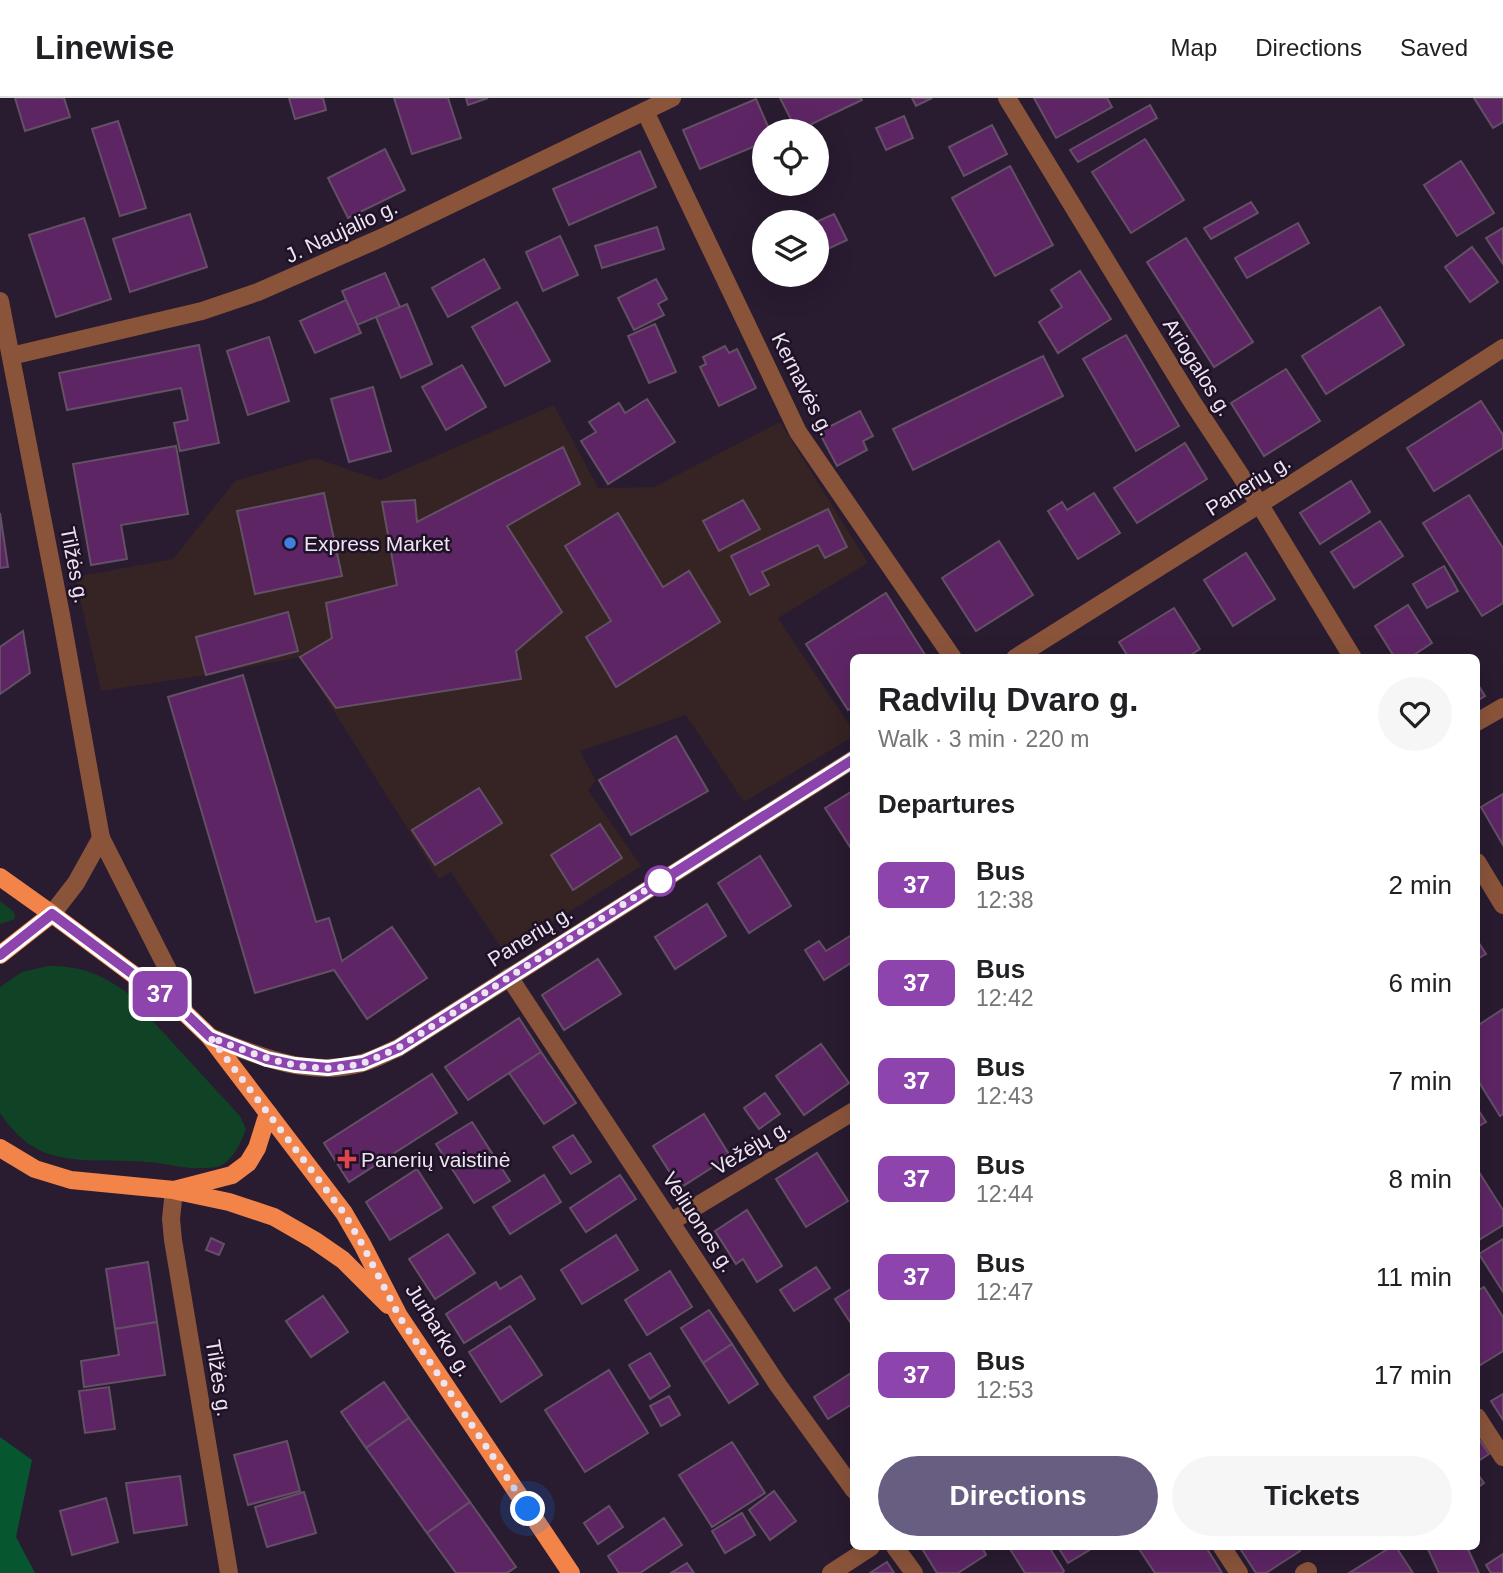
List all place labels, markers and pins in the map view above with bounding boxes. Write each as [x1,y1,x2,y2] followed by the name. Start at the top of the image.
[304,532,450,555] place label: Express Market
[282,535,298,551] marker: Express Market
[645,866,675,896] unlabelled marker
[361,1148,510,1171] place label: Panerių vaistinė
[339,1151,355,1167] marker: Panerių vaistinė

